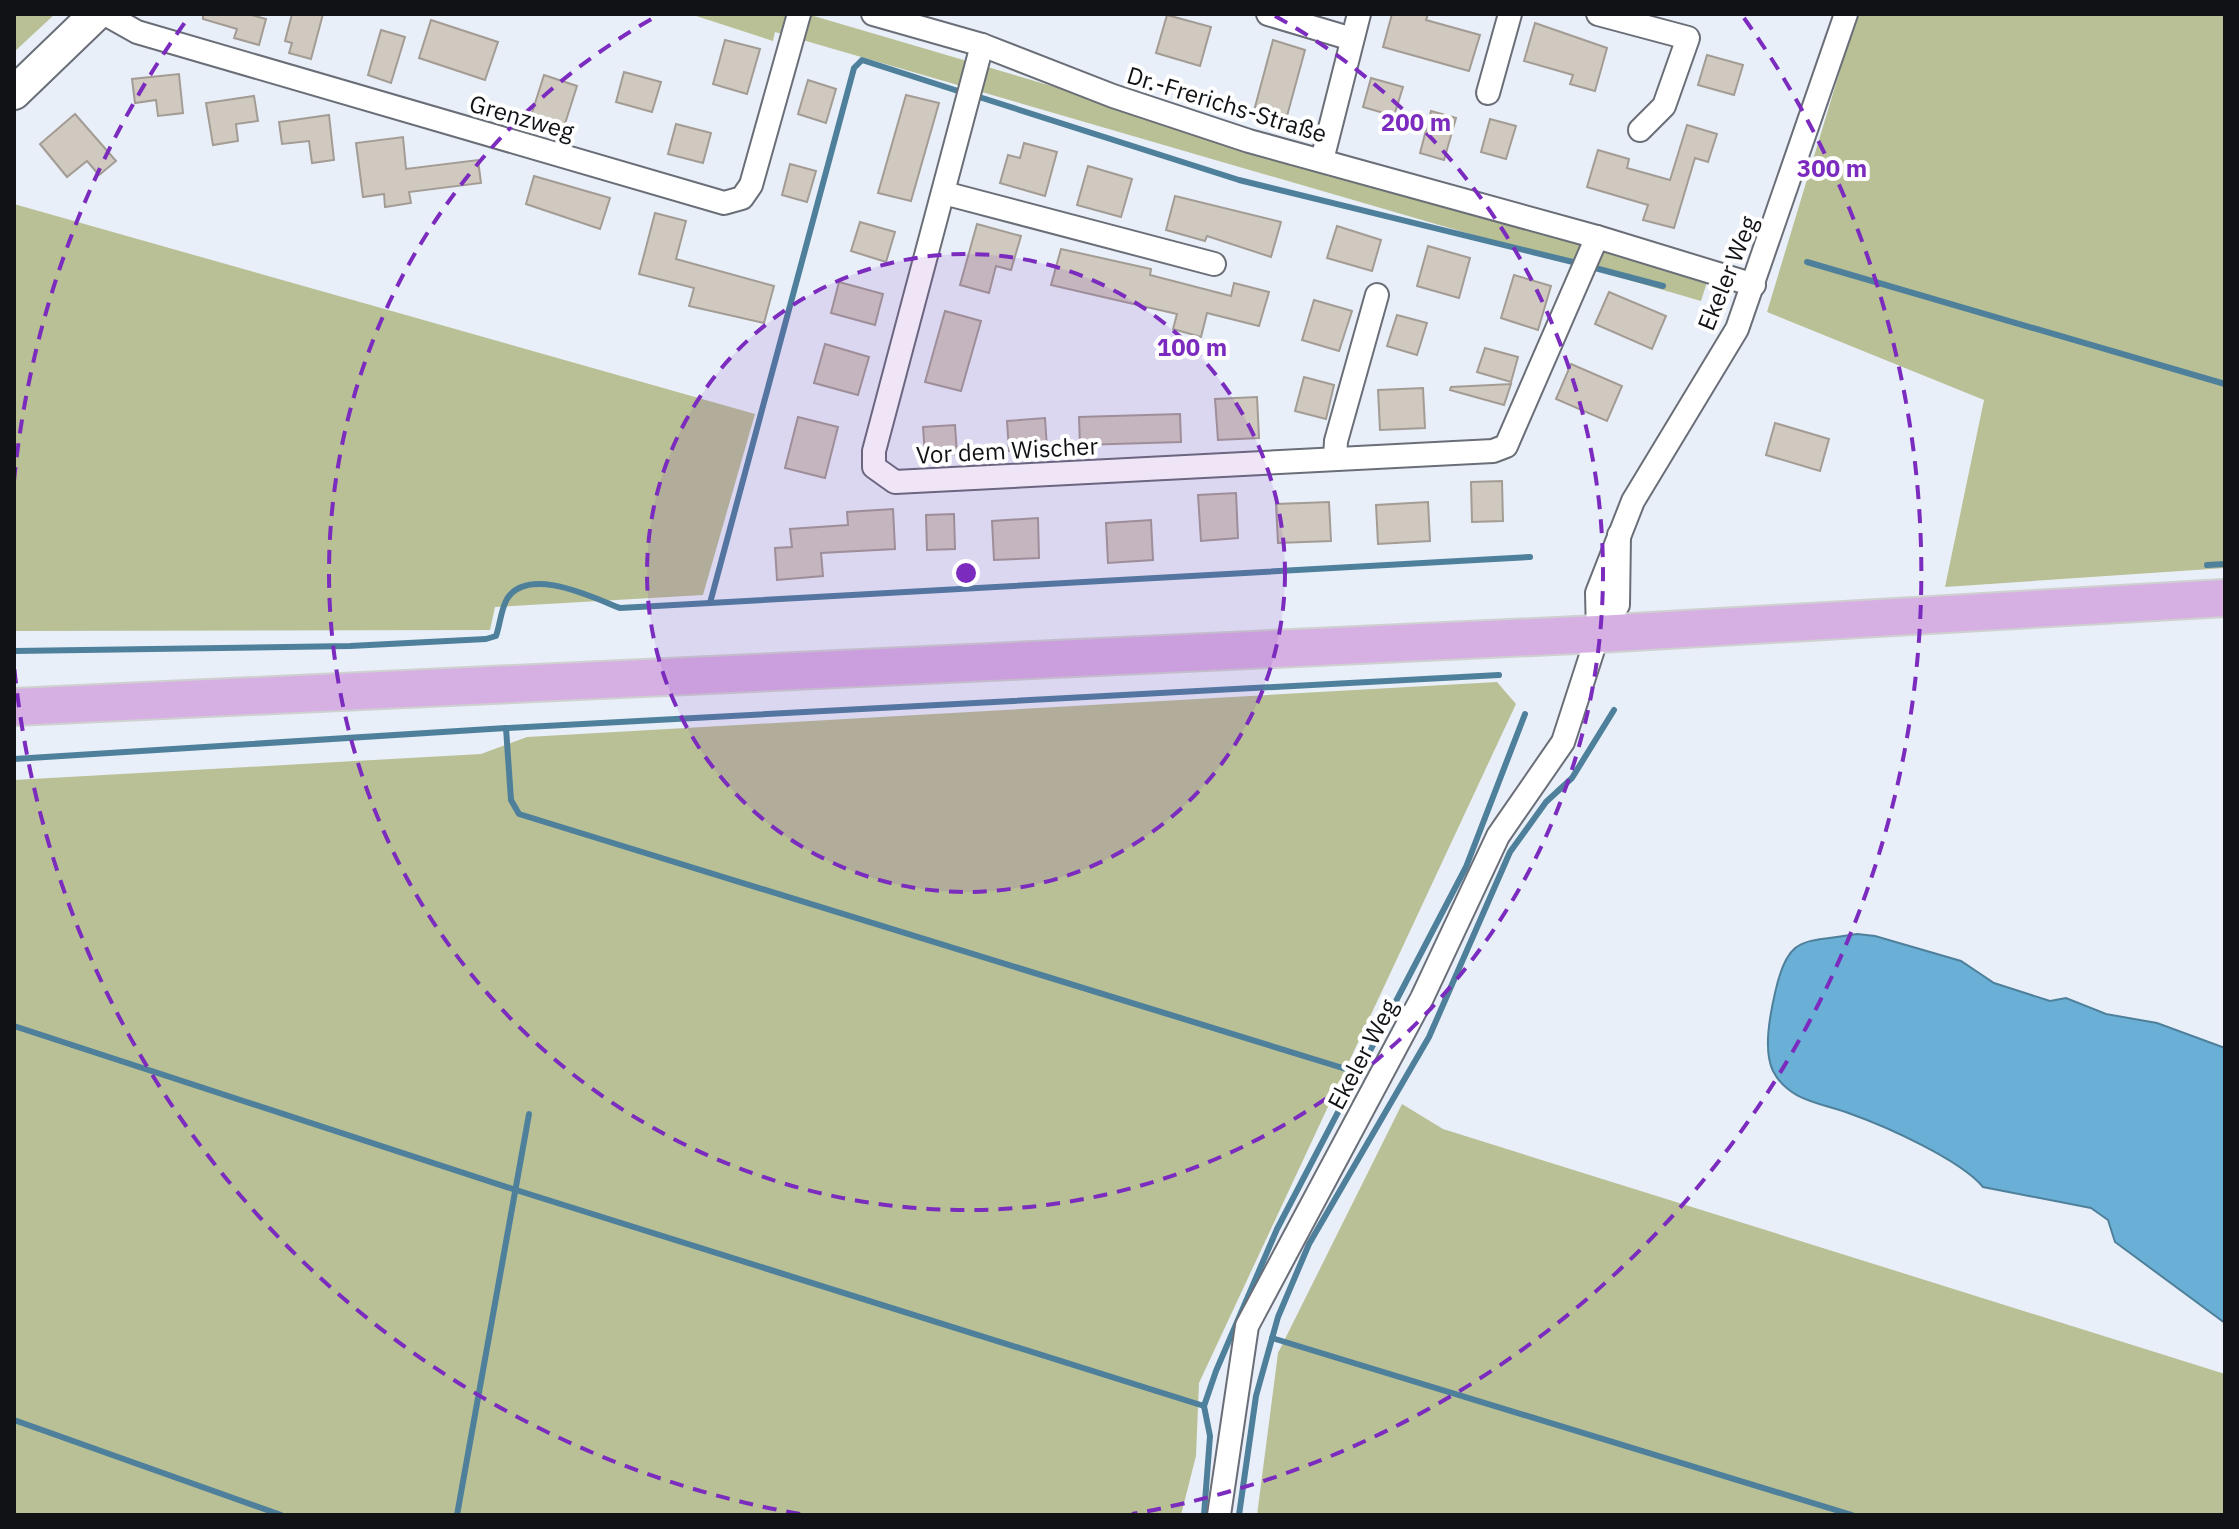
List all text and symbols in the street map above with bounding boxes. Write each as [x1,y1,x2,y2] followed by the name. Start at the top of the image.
[1123,58,1331,150] street label: Dr.-Frerichs-Straße
[466,87,578,147] street label: Grenzweg
[1381,106,1451,138] text: 200 m
[1797,152,1867,184] text: 300 m
[1690,211,1765,335] street label: Ekeler Weg
[1157,331,1227,363] text: 100 m
[915,429,1099,471] street label: Vor dem Wischer
[952,559,980,587] centre of rings
[1320,993,1405,1115] street label: Ekeler Weg

